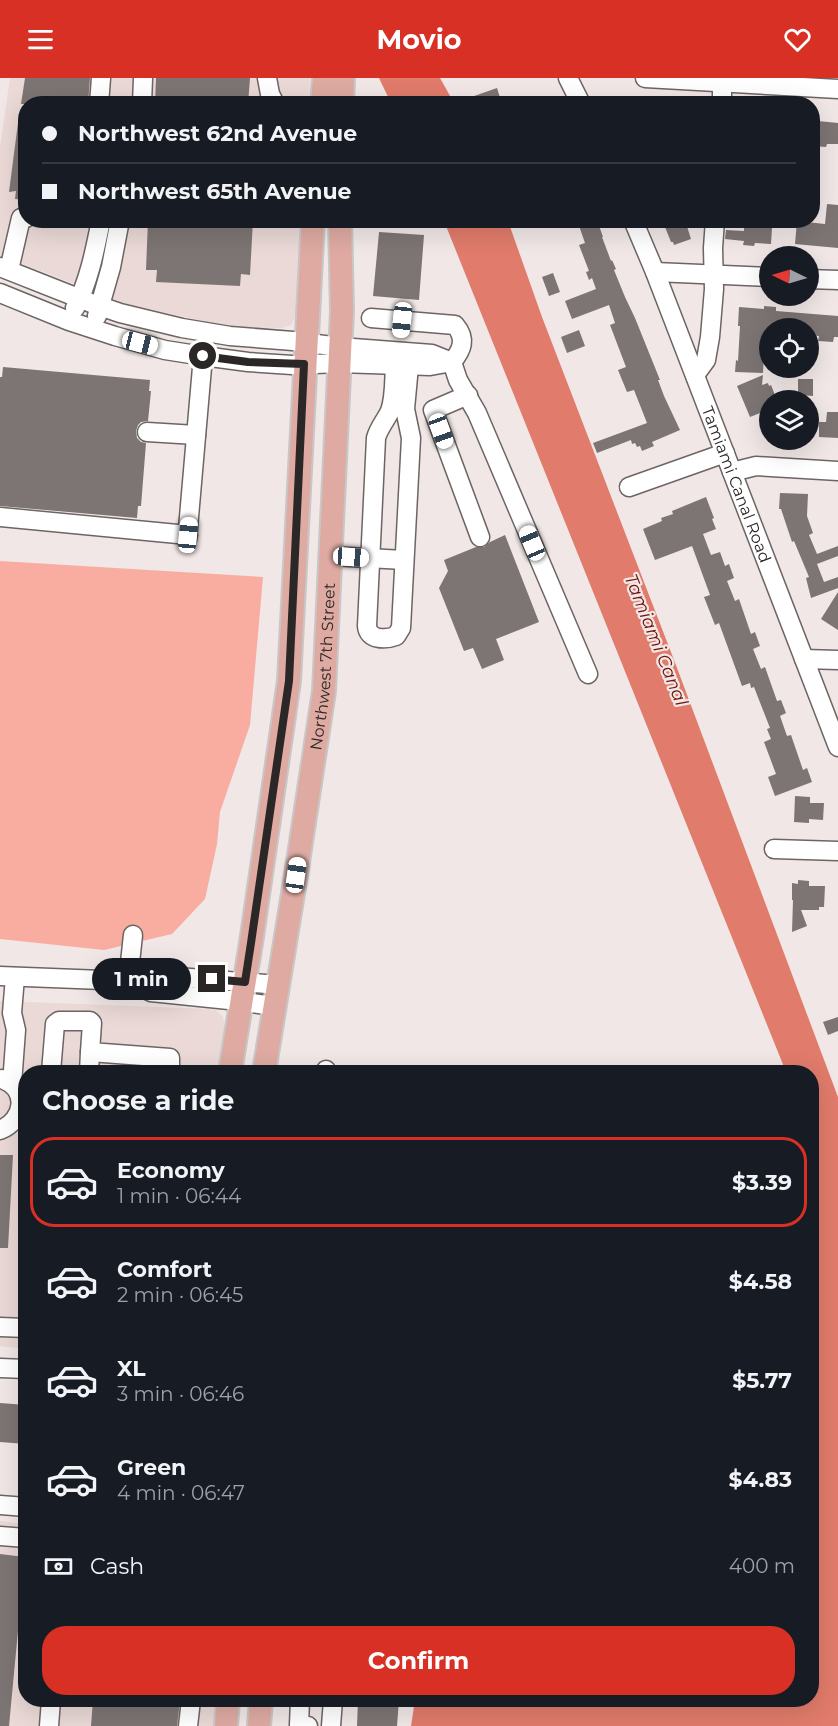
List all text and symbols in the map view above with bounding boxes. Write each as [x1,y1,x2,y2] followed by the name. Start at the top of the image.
[24,23,57,56] icon: menu
[376,23,462,56] text: Movio
[781,23,814,56] icon: heart
[78,120,357,147] text: Northwest 62nd Avenue
[78,178,351,205] text: Northwest 65th Avenue
[759,246,819,306] north arrow
[759,246,819,450] map controls
[391,301,413,339] car
[759,318,819,378] button: locate
[120,330,160,356] car
[189,342,216,369] route start
[759,390,819,450] button: layers
[698,404,775,565] street label: Tamiami Canal Road
[426,411,456,451] car
[177,516,199,554] car
[517,523,547,563] car
[332,547,370,567] car
[620,571,693,709] water label: Tamiami Canal
[306,582,339,752] street label: Northwest 7th Street
[285,856,307,894] car
[92,958,191,1000] callout: 1 min
[198,965,225,992] route end
[114,967,169,991] text: 1 min
[42,1084,234,1117] text: Choose a ride
[45,1155,99,1209] icon: car
[117,1157,225,1184] text: Economy
[732,1169,792,1196] text: $3.39
[117,1184,241,1208] text: 1 min · 06:44
[45,1254,99,1308] icon: car
[117,1256,212,1283] text: Comfort
[729,1268,792,1295] text: $4.58
[117,1283,243,1307] text: 2 min · 06:45
[45,1353,99,1407] icon: car
[117,1355,146,1382] text: XL
[732,1367,792,1394] text: $5.77
[117,1382,244,1406] text: 3 min · 06:46
[45,1452,99,1506] icon: car
[117,1454,186,1481] text: Green
[729,1466,792,1493] text: $4.83
[117,1481,245,1505] text: 4 min · 06:47
[42,1550,75,1583] icon: cash
[90,1553,144,1580] text: Cash
[729,1554,795,1578] text: 400 m
[42,1626,795,1695] button: Confirm

